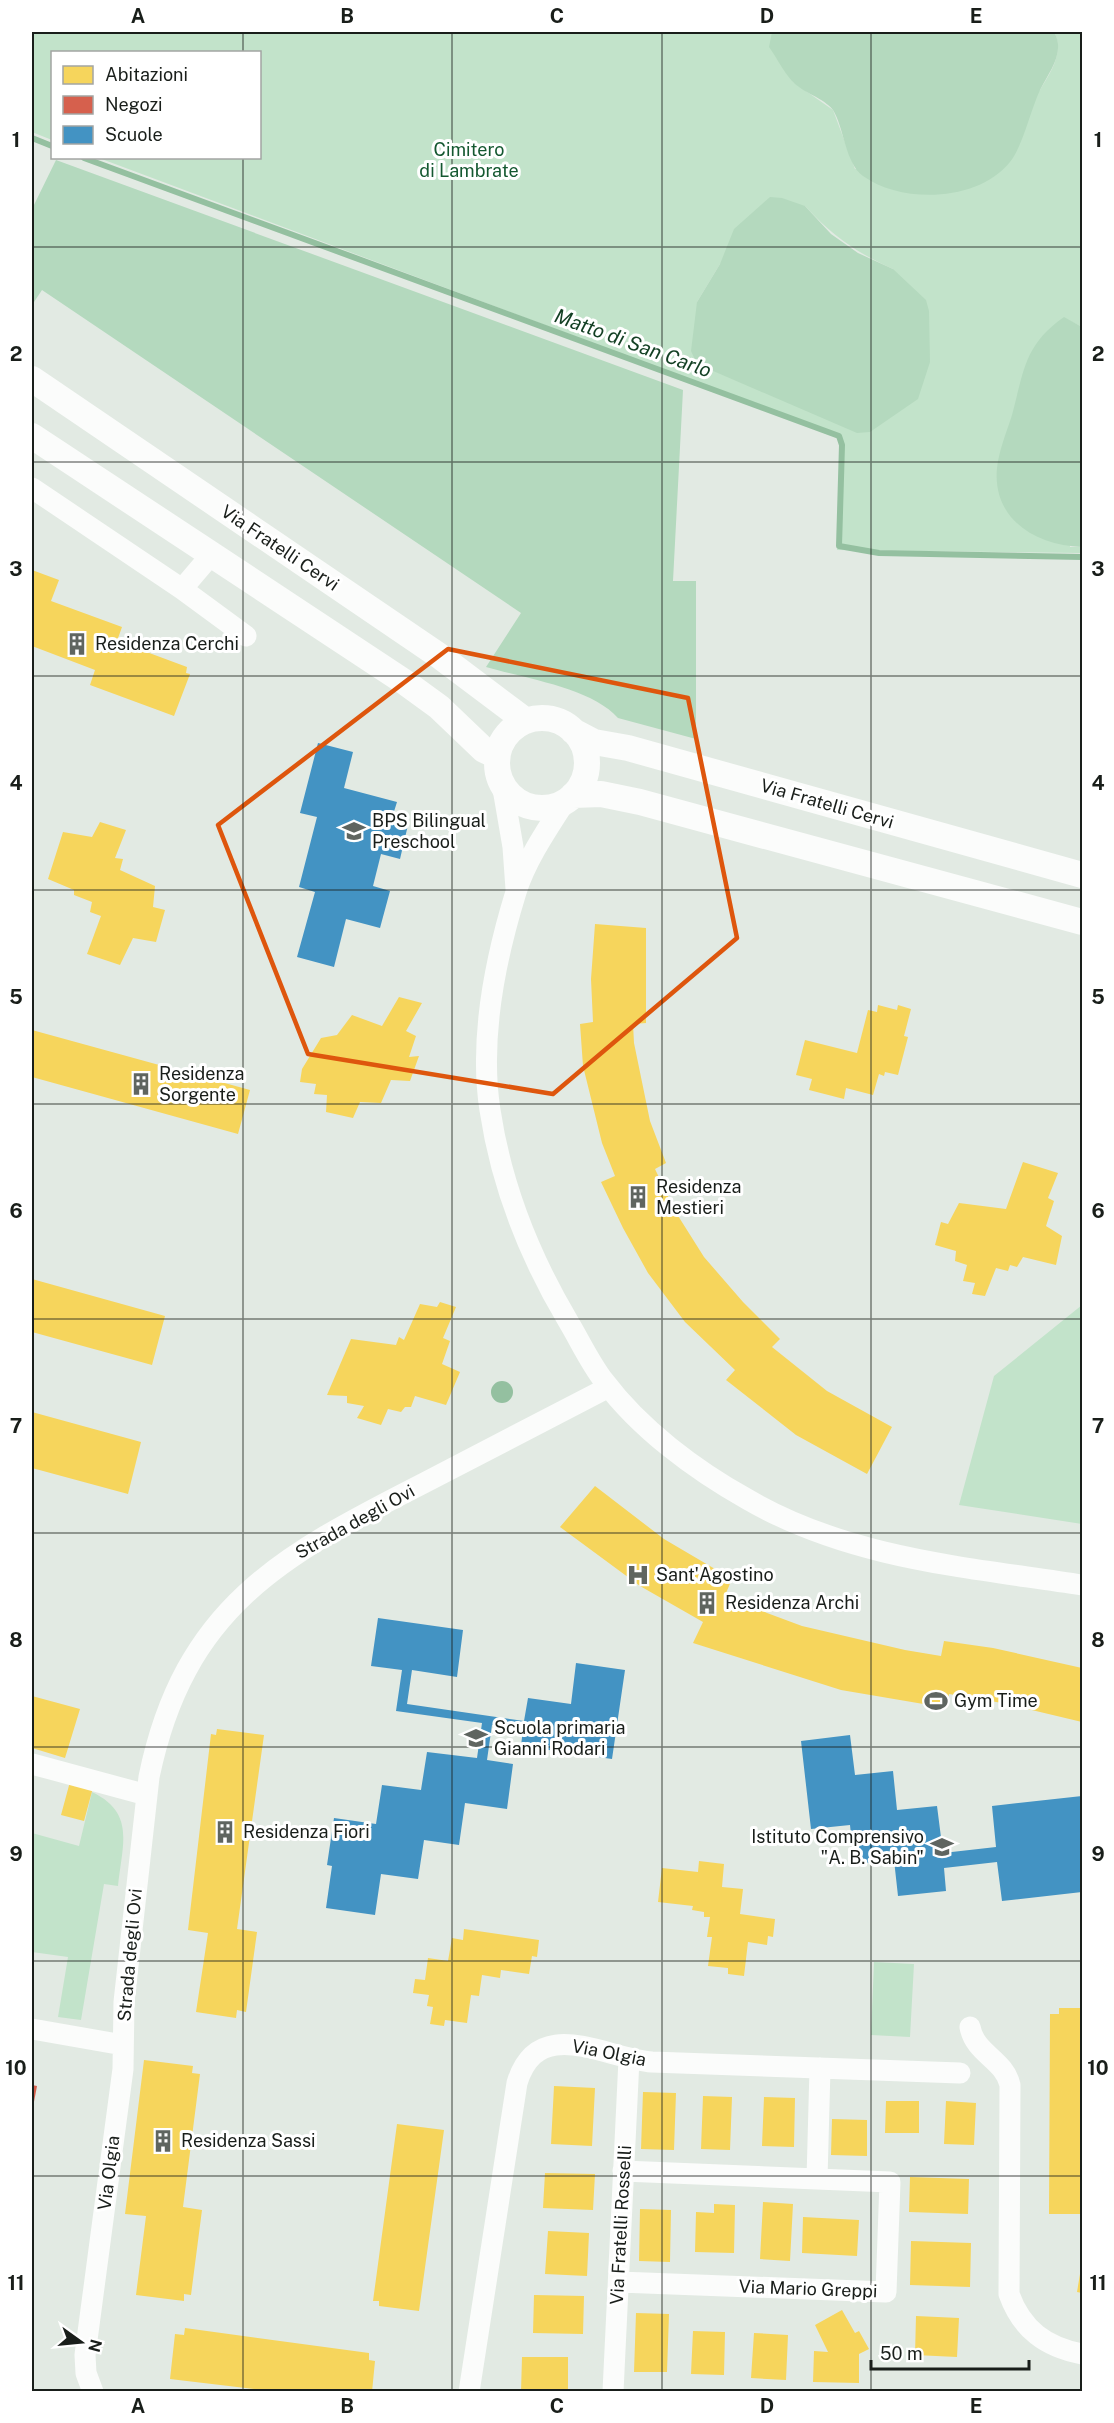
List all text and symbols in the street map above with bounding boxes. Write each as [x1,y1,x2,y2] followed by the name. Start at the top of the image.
[131,4,145,28] text: A
[340,4,354,28] text: B
[550,4,564,28] text: C
[760,4,774,28] text: D
[970,4,982,28] text: E
[51,51,261,159] legend
[105,64,188,85] text: Abitazioni
[105,94,163,115] text: Negozi
[105,124,163,145] text: Scuole
[12,128,20,152] text: 1
[1094,128,1102,152] text: 1
[419,139,519,181] park label: Cimitero di Lambrate
[551,303,715,383] water label: Matto di San Carlo
[10,342,22,366] text: 2
[1092,342,1104,366] text: 2
[217,500,343,595] street label: Via Fratelli Cervi
[9,557,23,581] text: 3
[1091,557,1105,581] text: 3
[64,631,90,657] building icon: Residenza Cerchi
[95,633,239,654] place label: Residenza Cerchi
[9,771,23,795] text: 4
[1091,771,1105,795] text: 4
[758,774,896,833] street label: Via Fratelli Cervi
[372,810,486,852] place label: BPS Bilingual Preschool
[341,818,367,844] school or university icon: BPS Bilingual Preschool
[9,985,23,1009] text: 5
[1091,985,1105,1009] text: 5
[159,1063,245,1105] place label: Residenza Sorgente
[128,1071,154,1097] building icon: Residenza Sorgente
[656,1176,742,1218] place label: Residenza Mestieri
[625,1184,651,1210] building icon: Residenza Mestieri
[9,1199,23,1223] text: 6
[1091,1199,1105,1223] text: 6
[10,1414,22,1438] text: 7
[1092,1414,1104,1438] text: 7
[291,1480,418,1563] street label: Strada degli Ovi
[625,1562,651,1588] hospital icon: Sant'Agostino
[656,1564,774,1585] place label: Sant'Agostino
[694,1590,720,1616] building icon: Residenza Archi
[725,1592,859,1613] place label: Residenza Archi
[9,1628,23,1652] text: 8
[1091,1628,1105,1652] text: 8
[923,1688,949,1714] sports icon: Gym Time
[954,1690,1038,1711] place label: Gym Time
[494,1717,625,1759] place label: Scuola primaria Gianni Rodari
[463,1725,489,1751] school or university icon: Scuola primaria Gianni Rodari
[212,1819,238,1845] building icon: Residenza Fiori
[243,1821,370,1842] place label: Residenza Fiori
[751,1826,924,1868] place label: Istituto Comprensivo "A. B. Sabin"
[929,1834,955,1860] school or university icon: Istituto Comprensivo "A. B. Sabin"
[9,1842,23,1866] text: 9
[1091,1842,1105,1866] text: 9
[113,1888,146,2022] street label: Strada degli Ovi
[570,2035,648,2070] street label: Via Olgia
[5,2056,27,2080] text: 10
[1087,2056,1109,2080] text: 10
[150,2128,176,2154] building icon: Residenza Sassi
[181,2130,315,2151] place label: Residenza Sassi
[93,2134,124,2212] street label: Via Olgia
[606,2145,635,2305] street label: Via Fratelli Rosselli
[7,2271,25,2295] text: 11
[1089,2271,1107,2295] text: 11
[738,2276,878,2301] street label: Via Mario Greppi
[51,2312,111,2372] north arrow
[871,2333,1028,2371] scale bar
[84,2337,106,2354] text: N
[880,2343,923,2364] text: 50 m
[131,2394,145,2418] text: A
[340,2394,354,2418] text: B
[550,2394,564,2418] text: C
[760,2394,774,2418] text: D
[970,2394,982,2418] text: E

